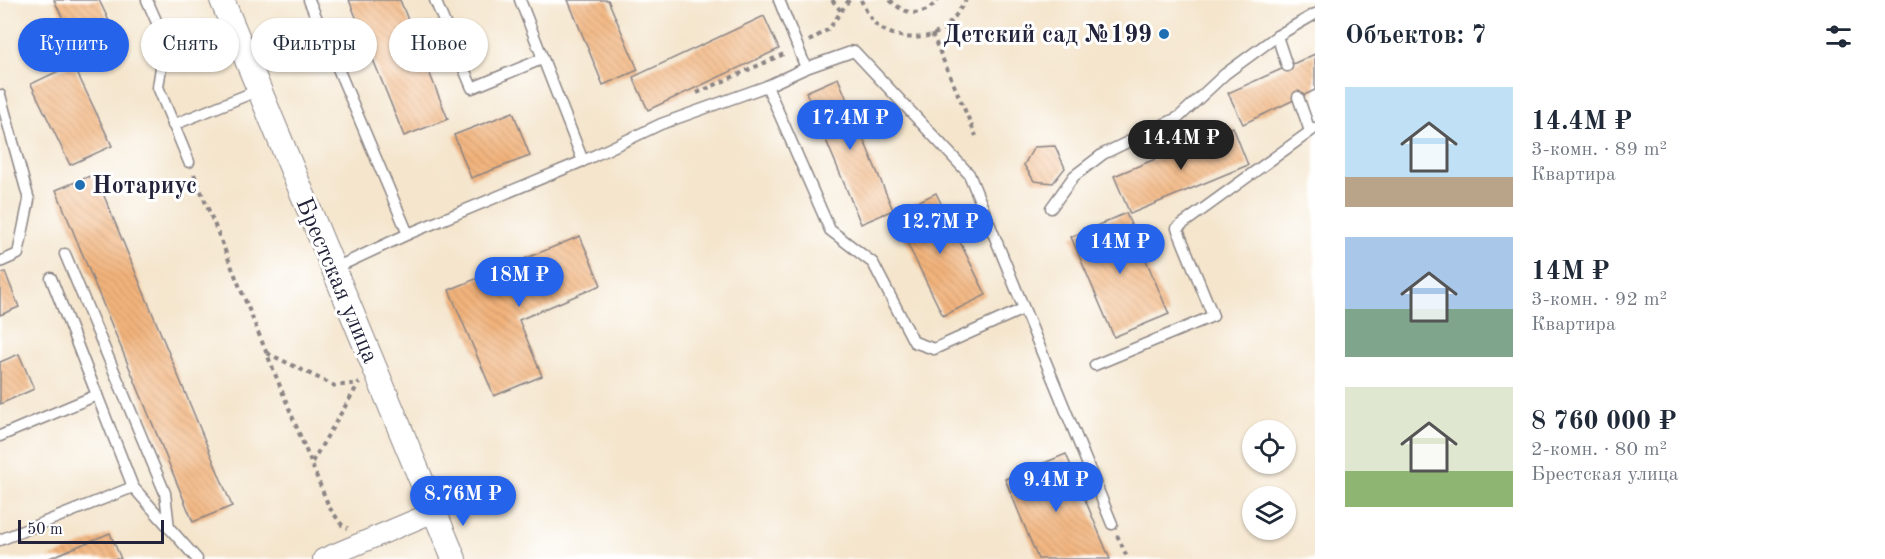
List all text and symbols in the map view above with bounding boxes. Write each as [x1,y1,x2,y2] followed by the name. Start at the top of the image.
[18,18,129,72] chip: Купить
[141,18,239,72] chip: Снять
[251,18,377,72] chip: Фильтры
[389,18,488,72] chip: Новое
[1822,20,1855,53] icon: filters
[1345,23,1486,49] text: Объектов: 7
[943,24,1152,48] place label: Детский сад №199
[1157,27,1171,41] marker: Детский сад №199
[795,100,905,151] pin: 17.4M ₽
[811,109,889,129] text: 17.4M ₽
[1531,109,1632,135] text: 14.4M ₽
[1393,111,1465,183] icon: home
[1126,120,1236,171] pin: 14.4M ₽
[1142,129,1220,149] text: 14.4M ₽
[1531,140,1667,160] text: 3-комн. · 89 m²
[1531,165,1616,185] text: Квартира
[92,175,197,199] place label: Нотариус
[73,178,87,192] marker: Нотариус
[290,195,382,367] street label: Брестская улица
[885,204,995,255] pin: 12.7M ₽
[901,213,979,233] text: 12.7M ₽
[1078,224,1162,275] pin: 14M ₽
[1090,233,1150,253] text: 14M ₽
[477,257,561,308] pin: 18M ₽
[1531,259,1610,285] text: 14M ₽
[1393,261,1465,333] icon: home
[489,266,549,286] text: 18M ₽
[1531,290,1667,310] text: 3-комн. · 92 m²
[1531,315,1616,335] text: Квартира
[1531,409,1677,435] text: 8 760 000 ₽
[1393,411,1465,483] icon: home
[1242,420,1296,540] map controls
[1242,420,1296,474] button: locate
[1531,440,1667,460] text: 2-комн. · 80 m²
[1007,462,1105,513] pin: 9.4M ₽
[1531,465,1679,485] text: Брестская улица
[1023,471,1089,491] text: 9.4M ₽
[408,476,518,527] pin: 8.76M ₽
[424,485,502,505] text: 8.76M ₽
[1242,486,1296,540] button: layers
[18,517,164,544] scale bar
[27,522,63,538] text: 50 m

